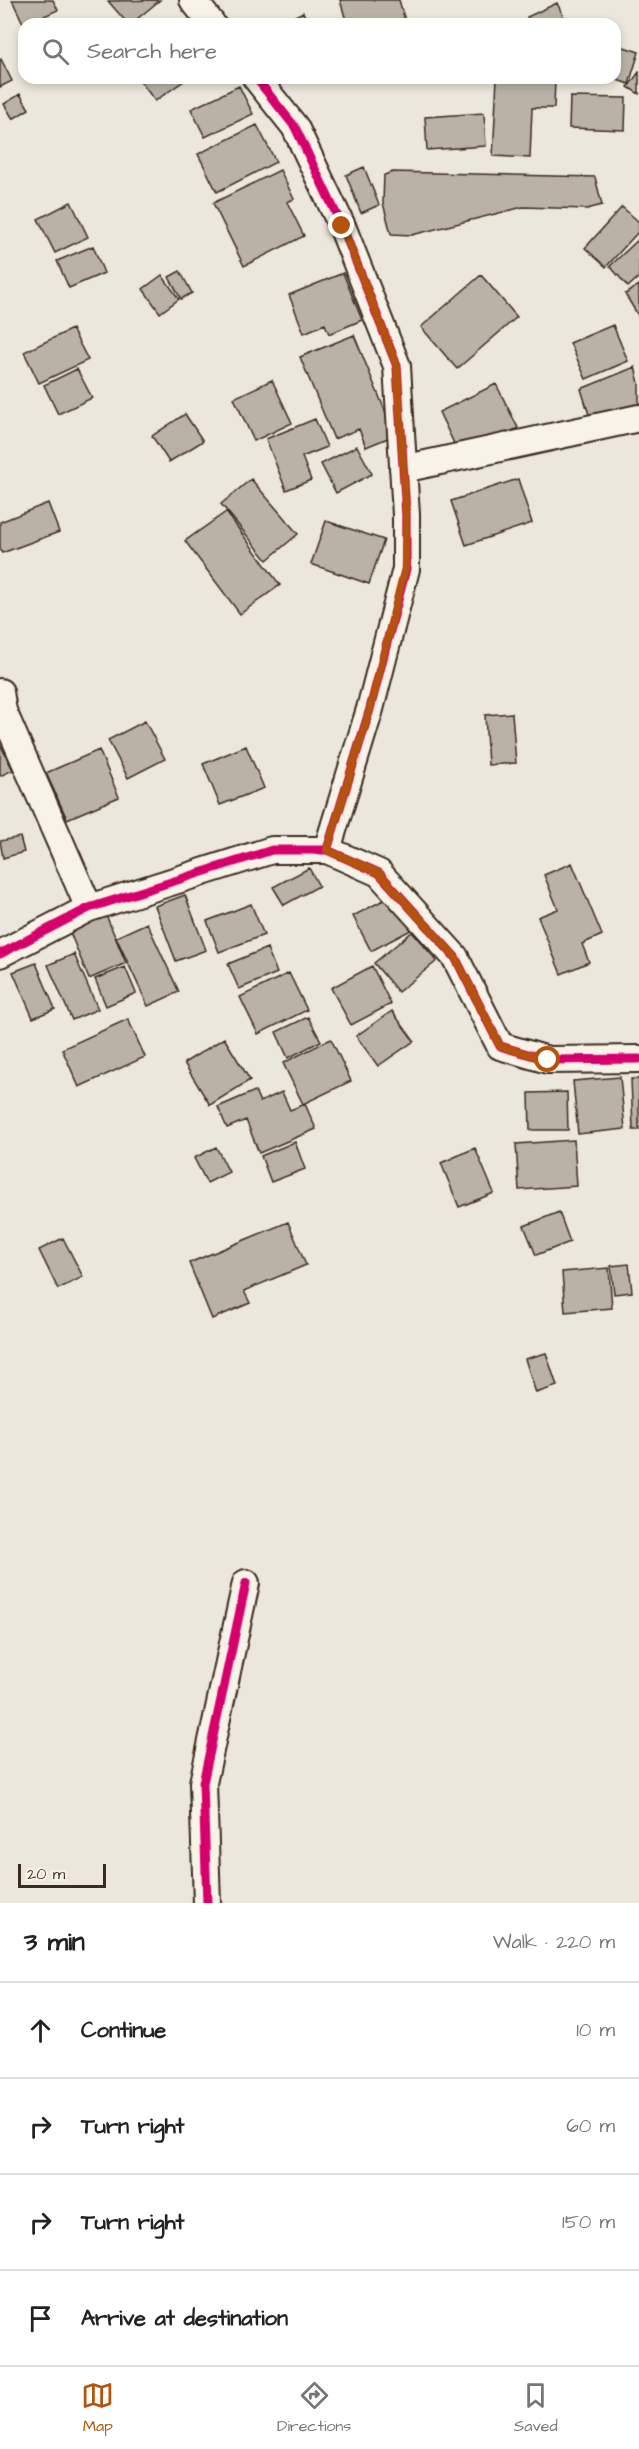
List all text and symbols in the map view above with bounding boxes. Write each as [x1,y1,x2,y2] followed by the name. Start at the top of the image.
[18,18,621,84] search box
[39,35,72,68] icon: search
[87,36,217,67] text: Search here
[328,212,354,238] route end
[534,1046,560,1072] route start
[18,1861,106,1888] scale bar
[27,1863,65,1885] text: 20 m
[24,1924,85,1960] text: 3 min
[493,1928,615,1956] text: Walk · 220 m
[24,2014,57,2047] icon: ahead
[81,2015,166,2046] text: Continue
[576,2016,615,2044] text: 10 m
[24,2110,57,2143] icon: right
[81,2111,184,2142] text: Turn right
[566,2112,615,2140] text: 60 m
[24,2206,57,2239] icon: right
[81,2207,184,2238] text: Turn right
[562,2208,615,2236] text: 150 m
[24,2302,57,2335] icon: arrive
[81,2303,288,2334] text: Arrive at destination
[81,2379,114,2437] tab: Map
[277,2379,351,2437] tab: Directions
[514,2379,558,2437] tab: Saved

